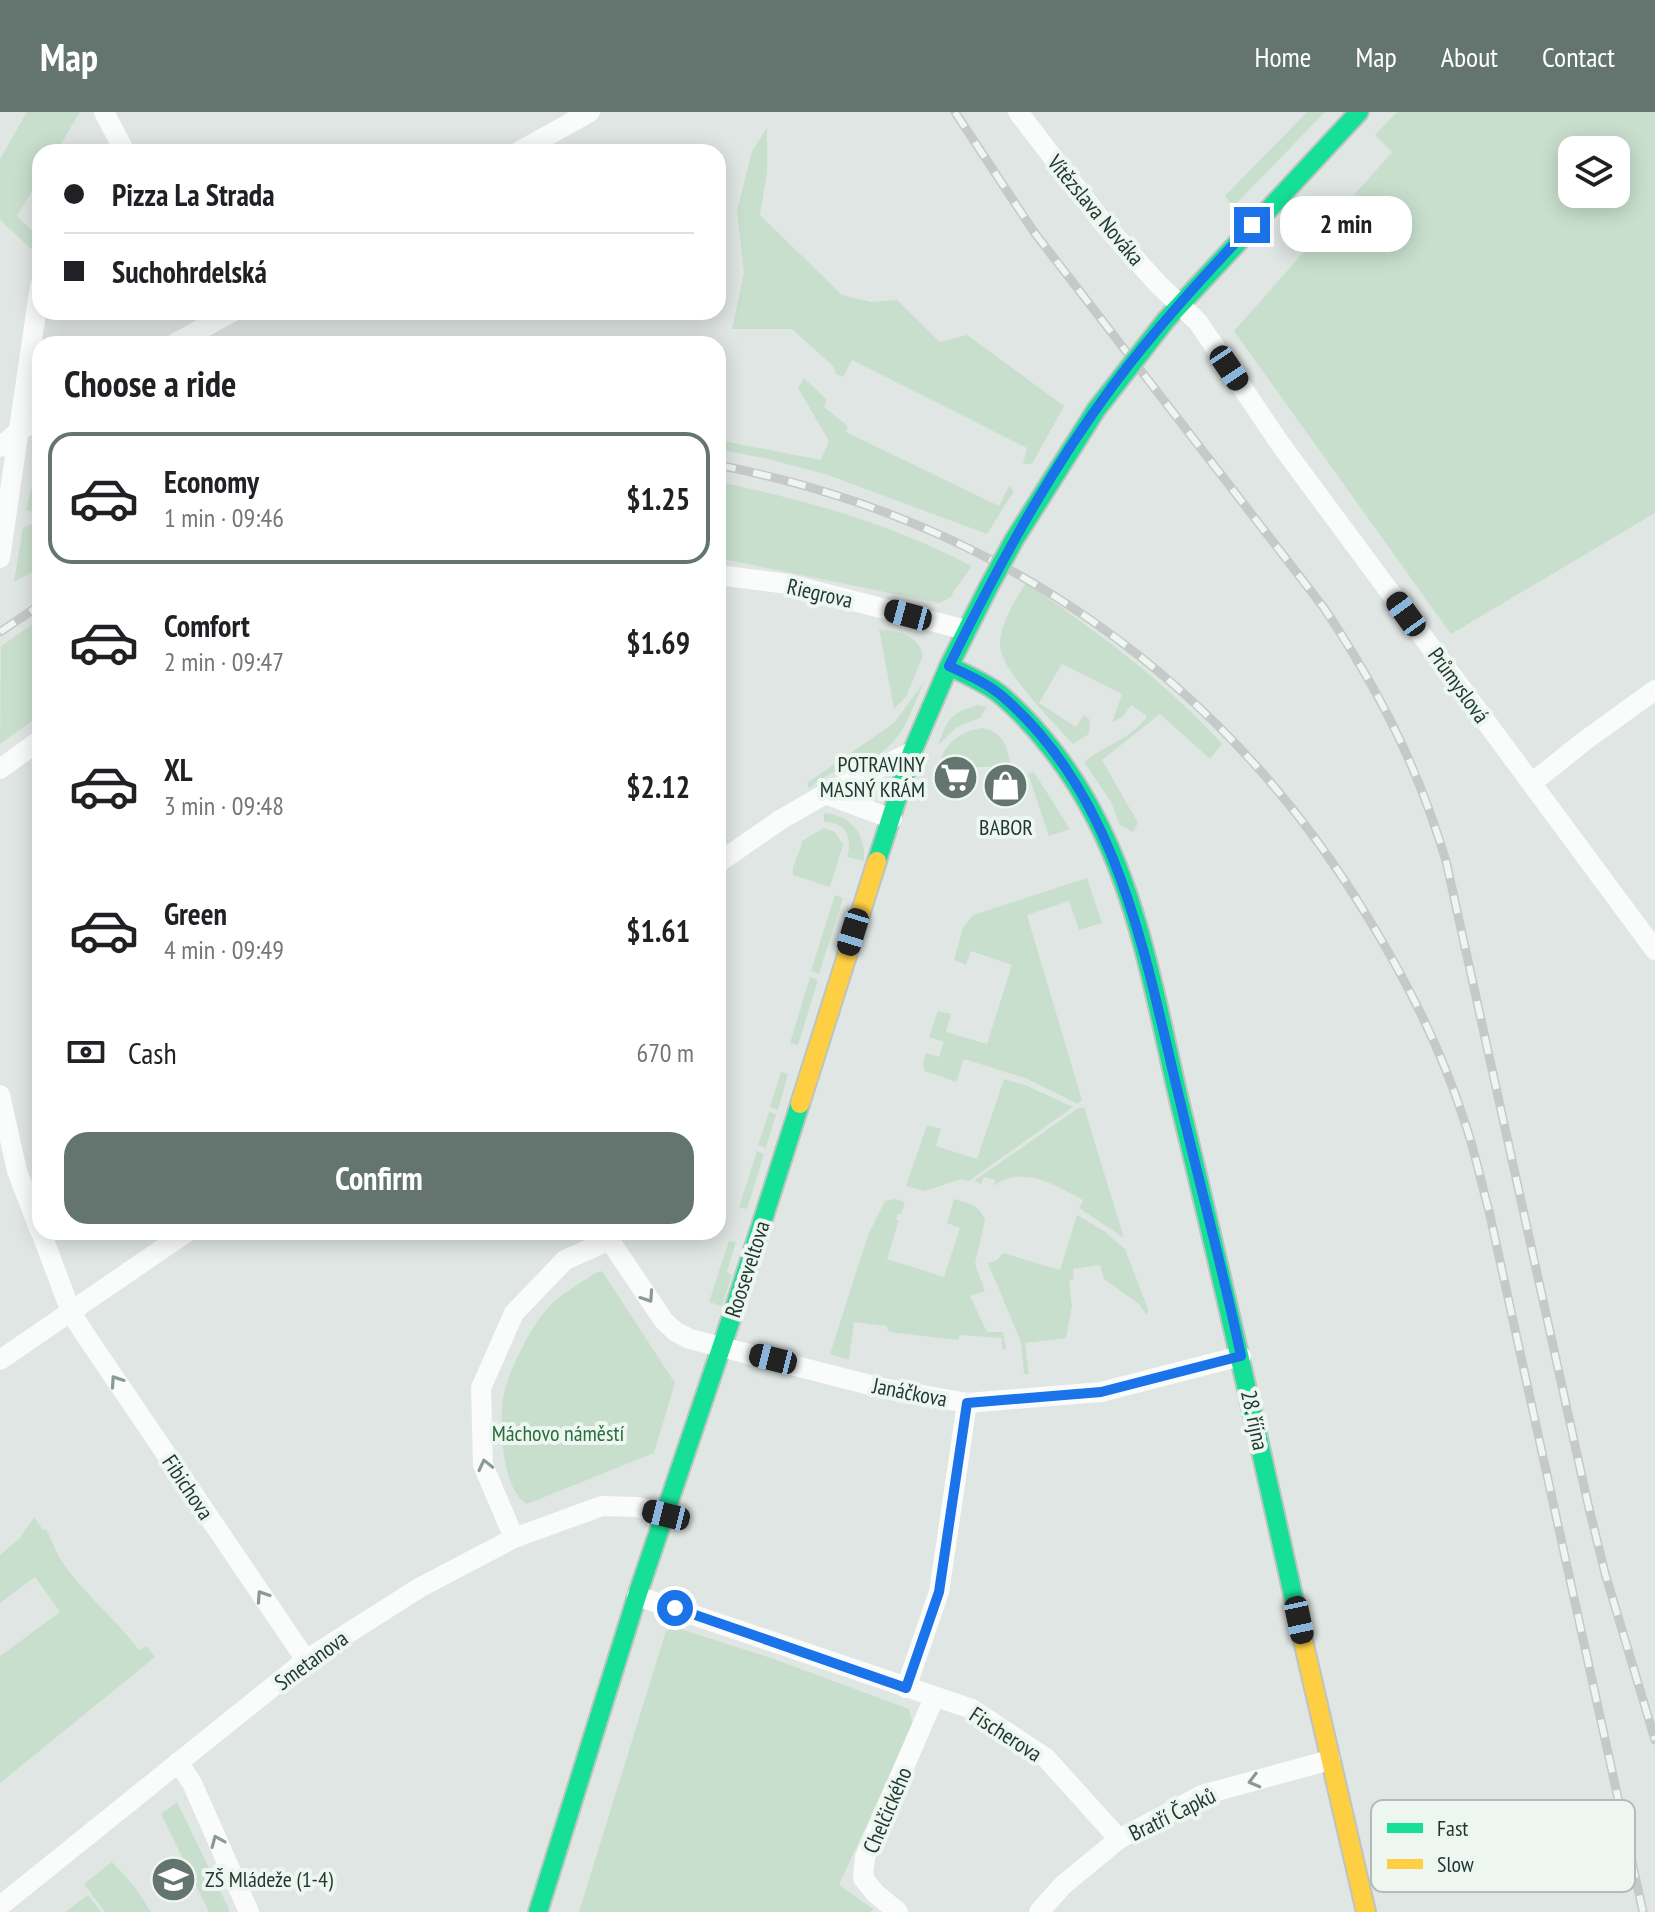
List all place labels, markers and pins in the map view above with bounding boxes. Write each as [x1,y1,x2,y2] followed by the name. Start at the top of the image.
[820,750,925,803] place label: POTRAVINY MASNÝ KRÁM
[932,753,980,801] supermarket icon: POTRAVINY MASNÝ KRÁM
[982,762,1030,810] shop icon: BABOR
[979,813,1033,841] place label: BABOR
[150,1855,198,1903] school or university icon: ZŠ Mládeže (1-4)
[205,1865,334,1893] place label: ZŠ Mládeže (1-4)

